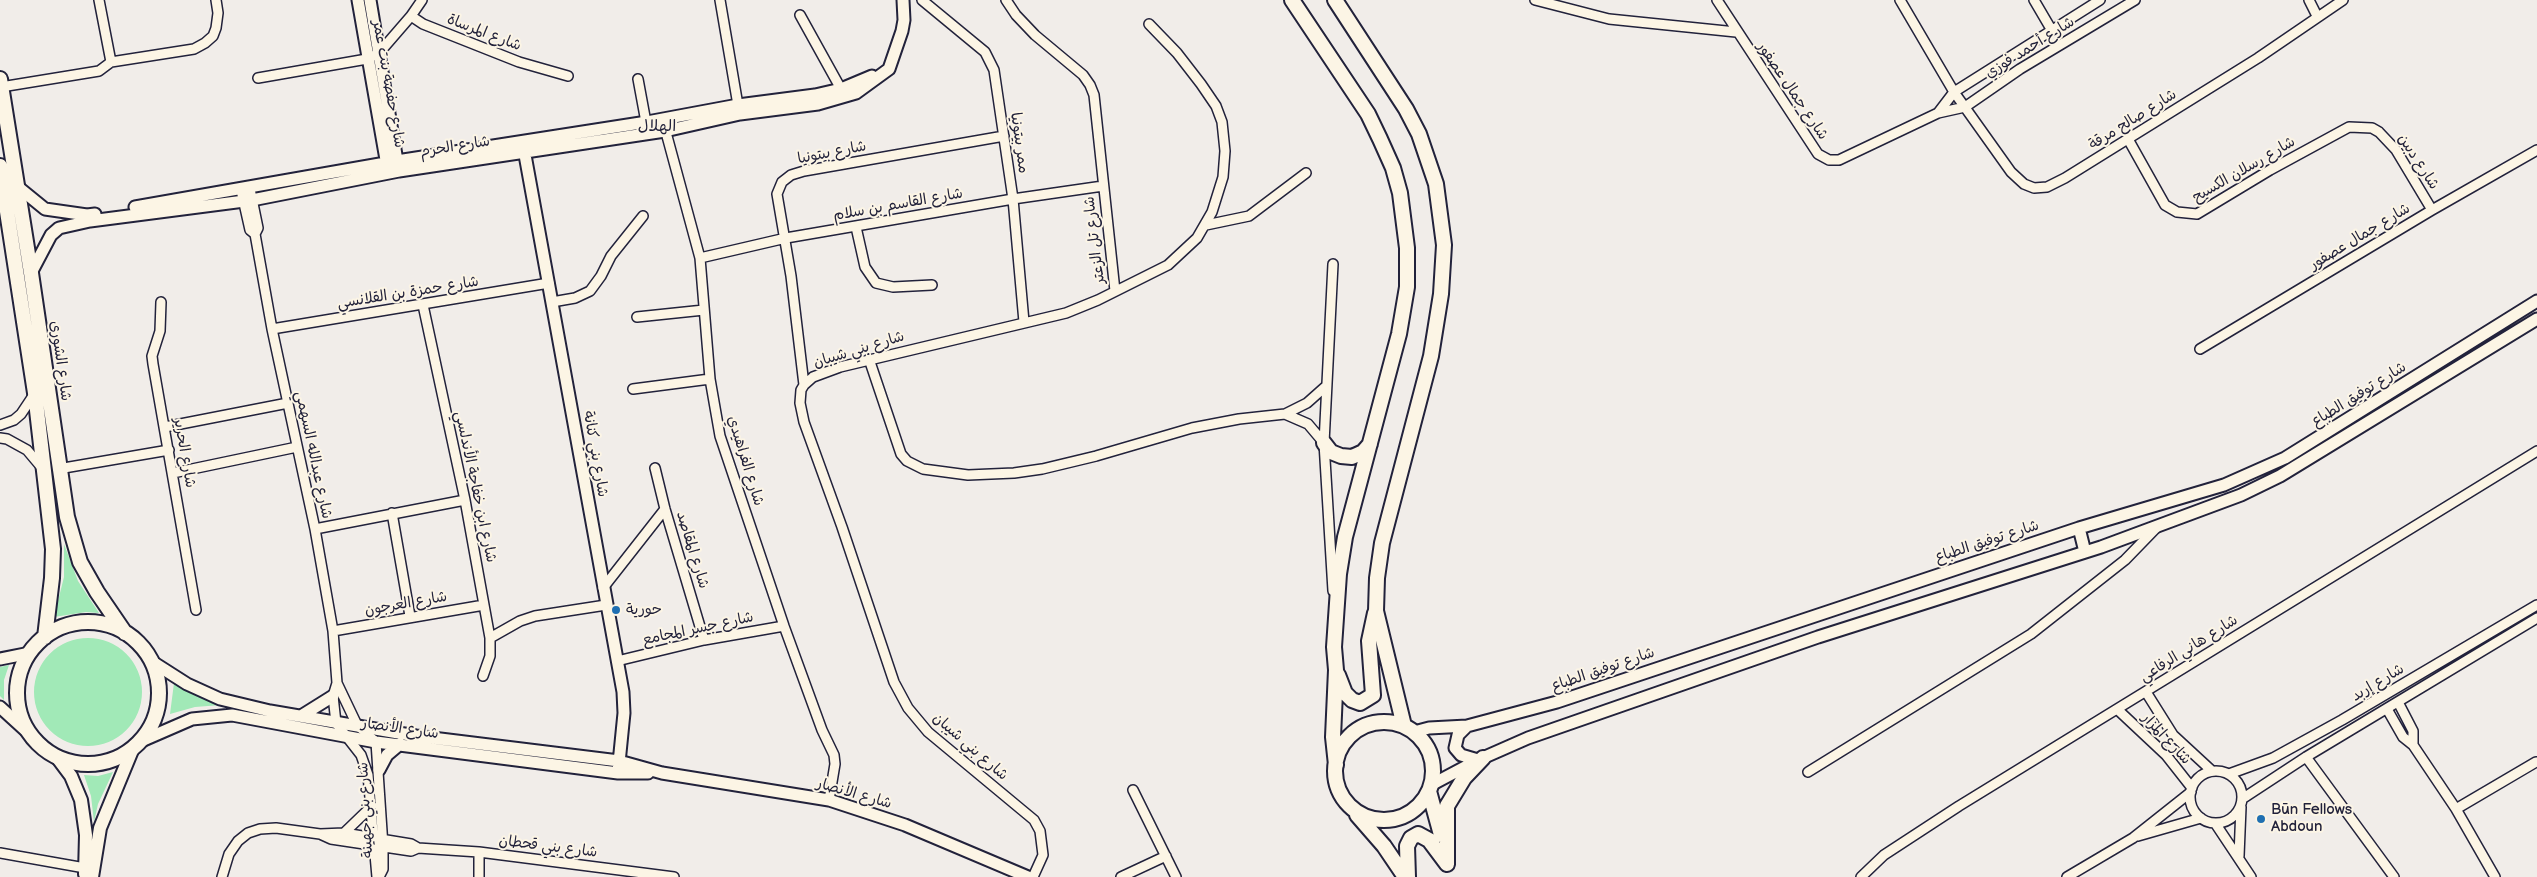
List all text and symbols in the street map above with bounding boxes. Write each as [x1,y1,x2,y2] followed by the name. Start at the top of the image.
[444,11,524,55] street label: شارع المرساة
[1982,13,2078,83] street label: شارع أحمد فوزي
[368,19,408,149] street label: شارع حفصة بنت عمر
[1753,39,1831,143] street label: شارع جمال عصفور
[2086,86,2180,154] street label: شارع صالح مرقة
[1006,111,1032,175] street label: ممر بيتونيا
[638,117,676,137] district label: الهلال
[2393,131,2443,193] street label: شارع دبين
[419,133,491,161] street label: شارع الحرم
[2189,133,2299,207] street label: شارع رسلان الكسيح
[796,138,868,168] street label: شارع بيتونيا
[832,185,964,225] street label: شارع القاسم بن سلام
[1081,195,1109,285] street label: شارع تل الزعتر
[2306,200,2414,274] street label: شارع جمال عصفور
[336,273,480,313] street label: شارع حمزة بن القلانسي
[45,320,75,402] street label: شارع الشورى
[811,328,907,372] street label: شارع بني شيبان
[2308,359,2410,431] street label: شارع توفيق الطباع
[291,390,335,520] street label: شارع عبدالله السهمي
[579,409,611,499] street label: شارع بني كنانة
[450,410,500,564] street label: شارع ابن خفاجة الأندلسي
[723,414,767,508] street label: شارع الفراهيدي
[169,417,199,489] street label: شارع الحرير
[672,509,712,591] street label: شارع المقاصد
[1933,517,2041,567] street label: شارع توفيق الطباع
[363,588,449,620] street label: شارع العرجون
[626,601,662,619] place label: حورية
[610,604,622,616] marker: حورية
[641,608,755,650] street label: شارع جسر المجامع
[2137,612,2241,686] street label: شارع هاني الرفاعي
[1549,644,1657,696] street label: شارع توفيق الطباع
[2348,660,2408,706] street label: شارع إربد
[929,709,1011,785] street label: شارع بني شيبان
[2138,709,2194,769] street label: شارع المزار
[360,715,440,743] street label: شارع الأنصار
[355,762,377,858] street label: شارع بني جهينة
[814,775,894,813] street label: شارع الأنصار
[2271,801,2352,836] place label: Būn Fellows Abdoun
[2255,813,2267,825] marker: Būn Fellows Abdoun
[498,832,598,862] street label: شارع بني قحطان

